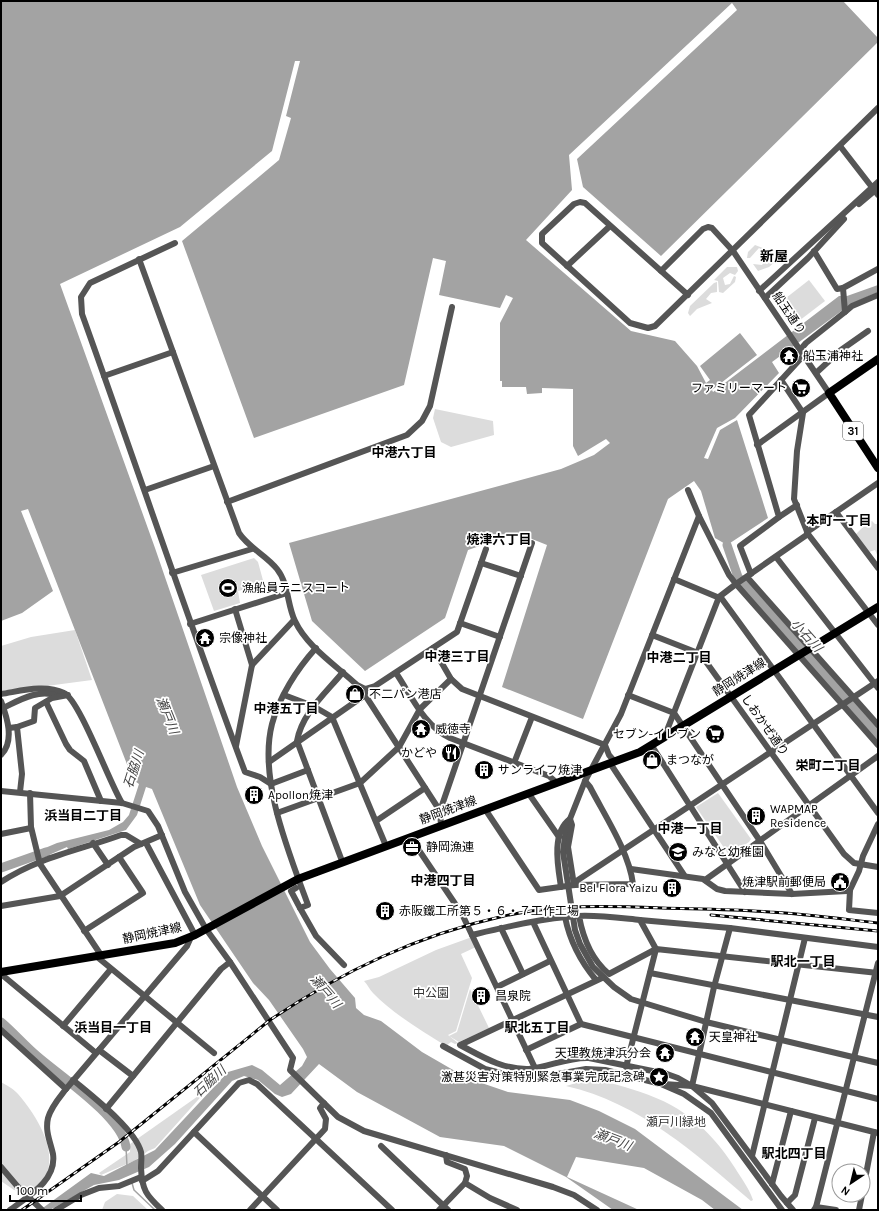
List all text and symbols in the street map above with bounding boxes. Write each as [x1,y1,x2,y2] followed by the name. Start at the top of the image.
[760,248,788,265] district label: 新屋
[770,289,808,337] street label: 船玉通り
[778,345,800,367] temple icon: 船玉浦神社
[803,349,863,363] place label: 船玉浦神社
[790,377,812,399] supermarket icon: ファミリーマート
[691,381,787,395] place label: ファミリーマート
[843,422,863,440] road number: 31
[371,445,437,460] district label: 中港六丁目
[806,513,872,528] district label: 本町一丁目
[466,532,532,547] district label: 焼津六丁目
[217,577,239,599] sports icon: 漁船員テニスコート
[242,581,350,595] place label: 漁船員テニスコート
[788,616,827,656] water label: 小石川
[194,627,216,649] temple icon: 宗像神社
[219,631,267,645] place label: 宗像神社
[424,649,490,664] district label: 中港三丁目
[646,650,712,665] district label: 中港二丁目
[710,655,768,699] street label: 静岡焼津線
[344,683,366,705] shop icon: 不二パン港店
[369,687,442,701] place label: 不二パン港店
[739,691,791,759] street label: しおかぜ通り
[153,694,183,738] water label: 瀬戸川
[253,701,319,716] district label: 中港五丁目
[410,718,432,740] temple icon: 威徳寺
[435,722,471,736] place label: 威徳寺
[704,723,726,745] supermarket icon: セブン-イレブン
[613,727,701,741] place label: セブン-イレブン
[440,742,462,764] restaurant icon: かどや
[120,746,147,790] water label: 石脇川
[401,746,437,760] place label: かどや
[641,749,663,771] shop icon: まつなが
[666,753,714,767] place label: まつなが
[795,758,861,773] district label: 栄町二丁目
[473,759,495,781] building icon: サンライフ焼津
[498,763,582,777] place label: サンライフ焼津
[243,784,265,806] building icon: Apollon焼津
[268,788,333,802] place label: Apollon焼津
[417,793,479,827] street label: 静岡焼津線
[770,802,826,830] place label: WAPMAP Residence
[745,805,767,827] building icon: WAPMAP Residence
[44,808,122,823] district label: 浜当目二丁目
[657,821,723,836] district label: 中港一丁目
[401,836,423,858] office icon: 静岡漁連
[426,840,474,854] place label: 静岡漁連
[667,841,689,863] school or university icon: みなと幼稚園
[692,845,764,859] place label: みなと幼稚園
[829,871,851,893] public building icon: 焼津駅前郵便局
[410,873,476,888] district label: 中港四丁目
[742,875,826,889] place label: 焼津駅前郵便局
[661,877,683,899] building icon: Bel Flora Yaizu
[579,881,658,895] place label: Bel Flora Yaizu
[374,900,396,922] building icon: 赤阪鐵工所第５・６・７工作工場
[399,904,579,918] place label: 赤阪鐵工所第５・６・７工作工場
[121,920,183,946] street label: 静岡焼津線
[770,954,836,969] district label: 駅北一丁目
[307,972,345,1012] water label: 瀬戸川
[470,985,492,1007] building icon: 昌泉院
[413,986,449,1000] park label: 中公園
[495,989,531,1003] place label: 昌泉院
[74,1020,152,1035] district label: 浜当目一丁目
[504,1020,570,1035] district label: 駅北五丁目
[684,1026,706,1048] temple icon: 天皇神社
[709,1030,757,1044] place label: 天皇神社
[654,1042,676,1064] temple icon: 天理教焼津浜分会
[555,1046,651,1060] place label: 天理教焼津浜分会
[190,1061,230,1100] water label: 石脇川
[648,1066,670,1088] place icon: 激甚災害対策特別緊急事業完成記念碑
[441,1070,645,1084] place label: 激甚災害対策特別緊急事業完成記念碑
[646,1115,706,1129] park label: 瀬戸川緑地
[592,1125,636,1154] water label: 瀬戸川
[761,1146,827,1161] district label: 駅北四丁目
[831,1163,871,1203] north arrow
[10,1177,81,1203] scale bar
[839,1183,853,1198] text: N
[16,1184,48,1198] text: 100 m

